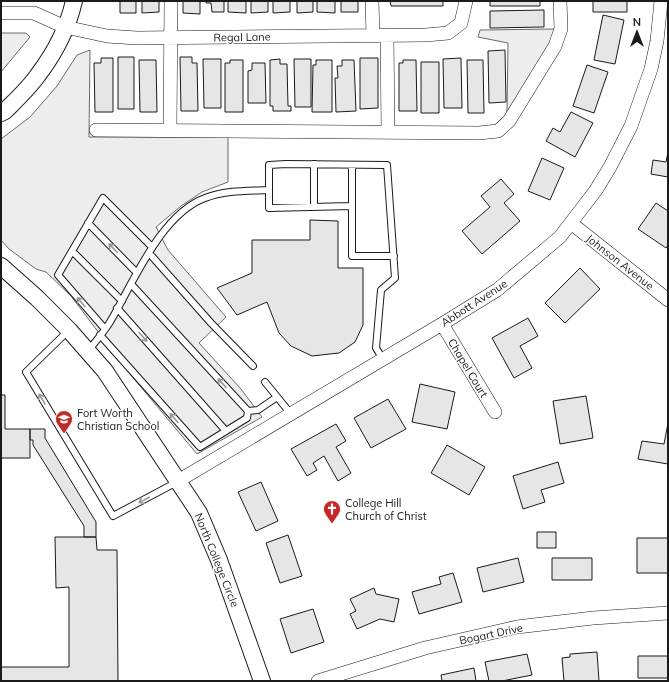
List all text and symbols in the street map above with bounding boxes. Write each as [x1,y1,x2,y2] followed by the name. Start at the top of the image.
[617,12,657,52] north arrow
[633,15,641,29] text: N
[213,30,271,44] street label: Regal Lane
[583,231,657,293] street label: Johnson Avenue
[108,243,118,253] one-way arrow
[438,276,510,330] street label: Abbott Avenue
[77,297,86,307] one-way arrow
[139,332,148,343] one-way arrow
[445,336,491,400] street label: Chapel Court
[217,378,227,388] one-way arrow
[38,393,46,405] one-way arrow
[77,406,159,433] place label: Fort Worth Christian School
[54,409,74,434] school or university icon: Fort Worth Christian School
[169,412,178,423] one-way arrow
[138,496,150,504] one-way arrow
[345,496,427,523] place label: College Hill Church of Christ
[322,499,342,524] church icon: College Hill Church of Christ
[192,511,242,609] street label: North College Circle
[458,620,524,648] street label: Bogart Drive

